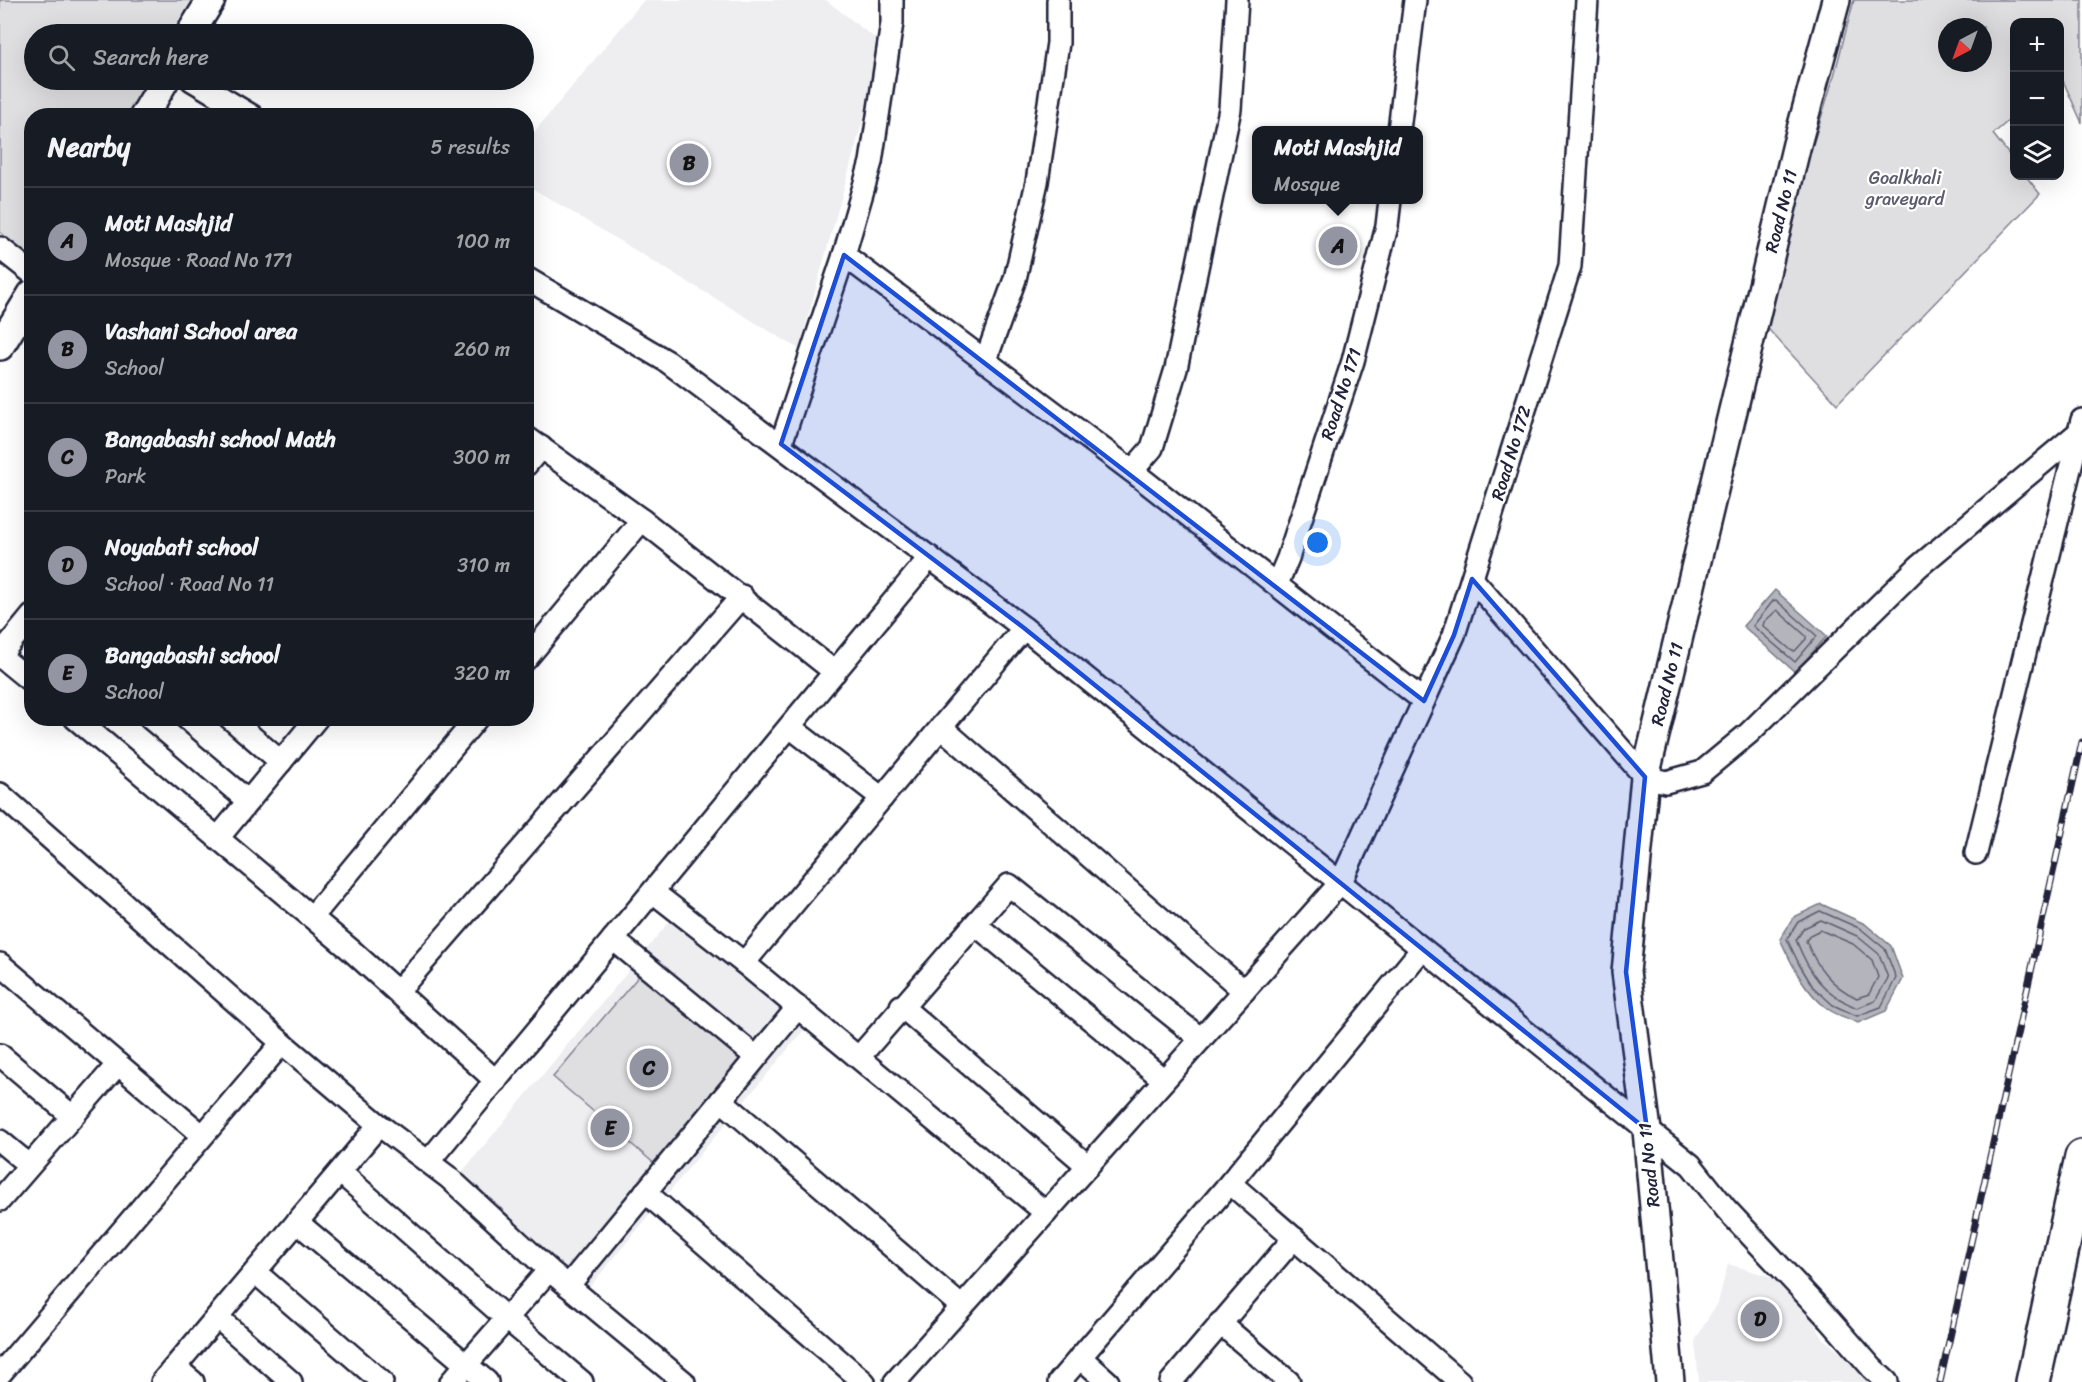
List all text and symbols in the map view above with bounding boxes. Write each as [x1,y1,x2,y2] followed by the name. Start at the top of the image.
[1938,18,1992,72] north arrow
[2010,18,2064,180] map controls
[2010,18,2064,72] button: +
[24,24,534,90] search box
[93,38,209,77] text: Search here
[45,41,78,74] icon: search
[2010,72,2064,126] button: −
[48,124,130,170] text: Nearby
[1252,126,1423,204] popup
[2010,126,2064,180] button: layers
[1274,128,1401,167] text: Moti Mashjid
[431,130,510,165] text: 5 results
[670,140,708,186] pin: B
[1864,162,1946,215] park label: Goalkhali graveyard
[1755,166,1807,256] street label: Road No 11
[1274,167,1340,202] text: Mosque
[105,204,232,243] text: Moti Mashjid
[61,224,74,259] text: A
[456,224,510,259] text: 100 m
[1318,224,1358,268] pin: A
[105,243,292,278] text: Mosque · Road No 171
[105,312,297,351] text: Vashani School area
[61,332,74,367] text: B
[454,332,510,367] text: 260 m
[1311,344,1371,444] street label: Road No 171
[105,351,164,386] text: School
[1481,402,1541,504] street label: Road No 172
[105,420,336,459] text: Bangabashi school Math
[61,440,74,475] text: C
[453,440,510,475] text: 300 m
[105,459,146,494] text: Park
[105,528,258,567] text: Noyabati school
[1303,528,1332,557] your location
[62,548,73,583] text: D
[457,548,510,583] text: 310 m
[105,567,274,602] text: School · Road No 11
[105,636,280,675] text: Bangabashi school
[1641,639,1693,729] street label: Road No 11
[62,656,73,691] text: E
[454,656,510,691] text: 320 m
[105,675,164,710] text: School
[630,1046,668,1090] pin: C
[590,1106,630,1150] pin: E
[1629,1121,1669,1209] street label: Road No 11
[1740,1296,1780,1342] pin: D

